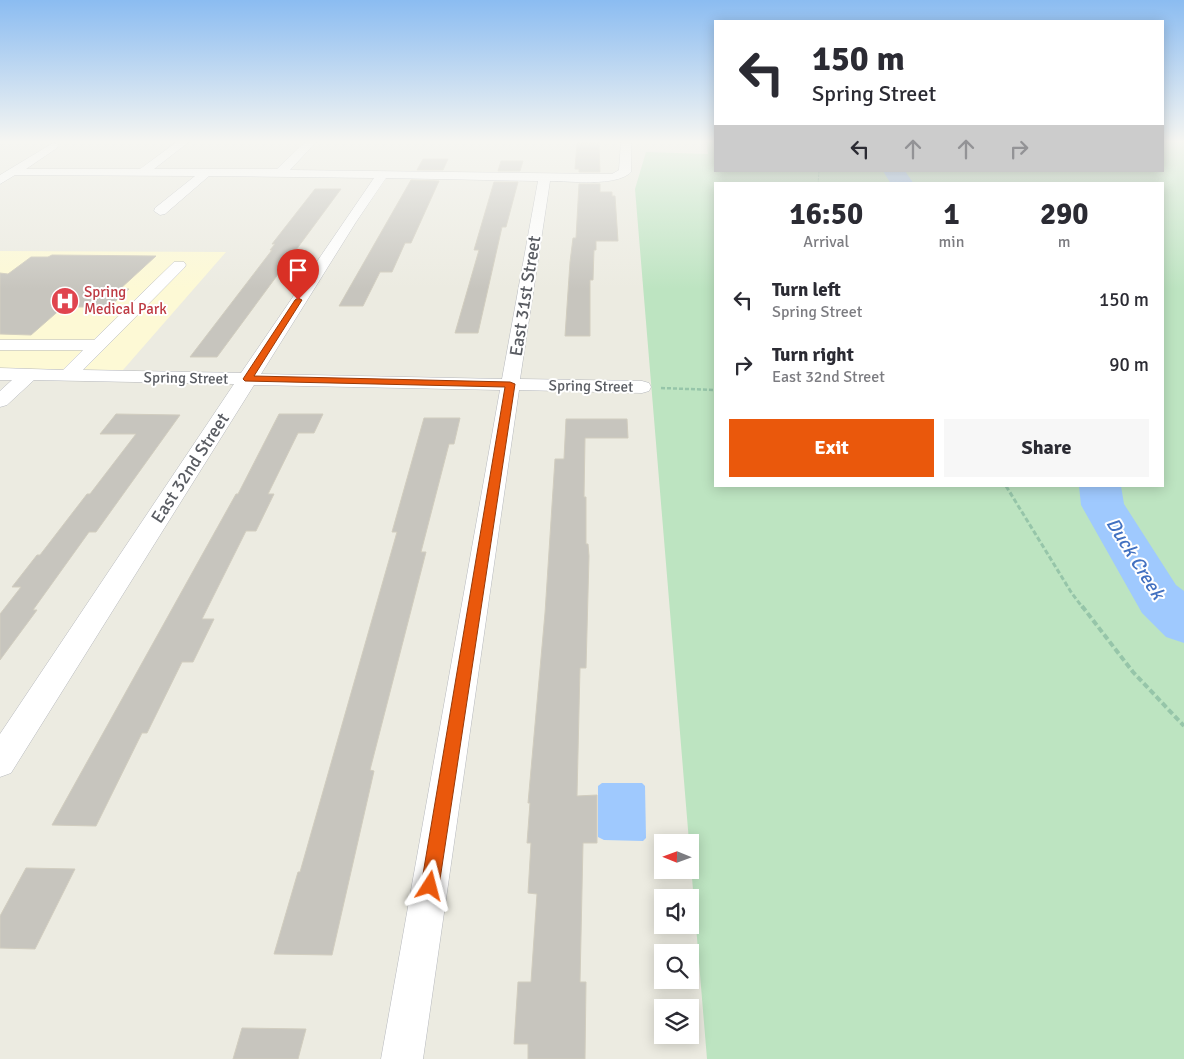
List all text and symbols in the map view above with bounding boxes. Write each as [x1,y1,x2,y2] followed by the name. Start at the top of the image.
[812,37,905,80] text: 150 m
[729,40,794,105] icon: left
[812,80,936,107] text: Spring Street
[846,135,874,163] icon: left
[899,135,927,163] icon: ahead
[952,135,980,163] icon: ahead
[1005,135,1033,163] icon: right
[789,196,863,233] text: 16:50
[943,196,960,233] text: 1
[1040,196,1088,233] text: 290
[803,232,849,252] text: Arrival
[939,232,964,252] text: min
[1058,232,1071,252] text: m
[505,234,545,358] street label: East 31st Street
[277,249,319,300] pin
[284,256,312,284] icon: arrive
[772,278,841,302] text: Turn left
[84,283,167,318] place label: Spring Medical Park
[50,286,80,316] hospital icon: Spring Medical Park
[729,286,757,314] icon: left
[1099,288,1149,312] text: 150 m
[772,302,862,322] text: Spring Street
[772,343,854,367] text: Turn right
[729,351,757,379] icon: right
[1109,353,1149,377] text: 90 m
[772,367,885,387] text: East 32nd Street
[144,368,228,388] street label: Spring Street
[549,376,633,396] street label: Spring Street
[146,409,234,527] street label: East 32nd Street
[729,419,934,477] button: Exit
[944,419,1149,477] button: Share
[1101,513,1170,605] water label: Duck Creek
[654,834,699,879] north arrow
[654,834,699,1044] map controls
[403,859,455,911] position arrow
[654,889,699,934] button: sound
[654,944,699,989] button: search
[654,999,699,1044] button: layers

